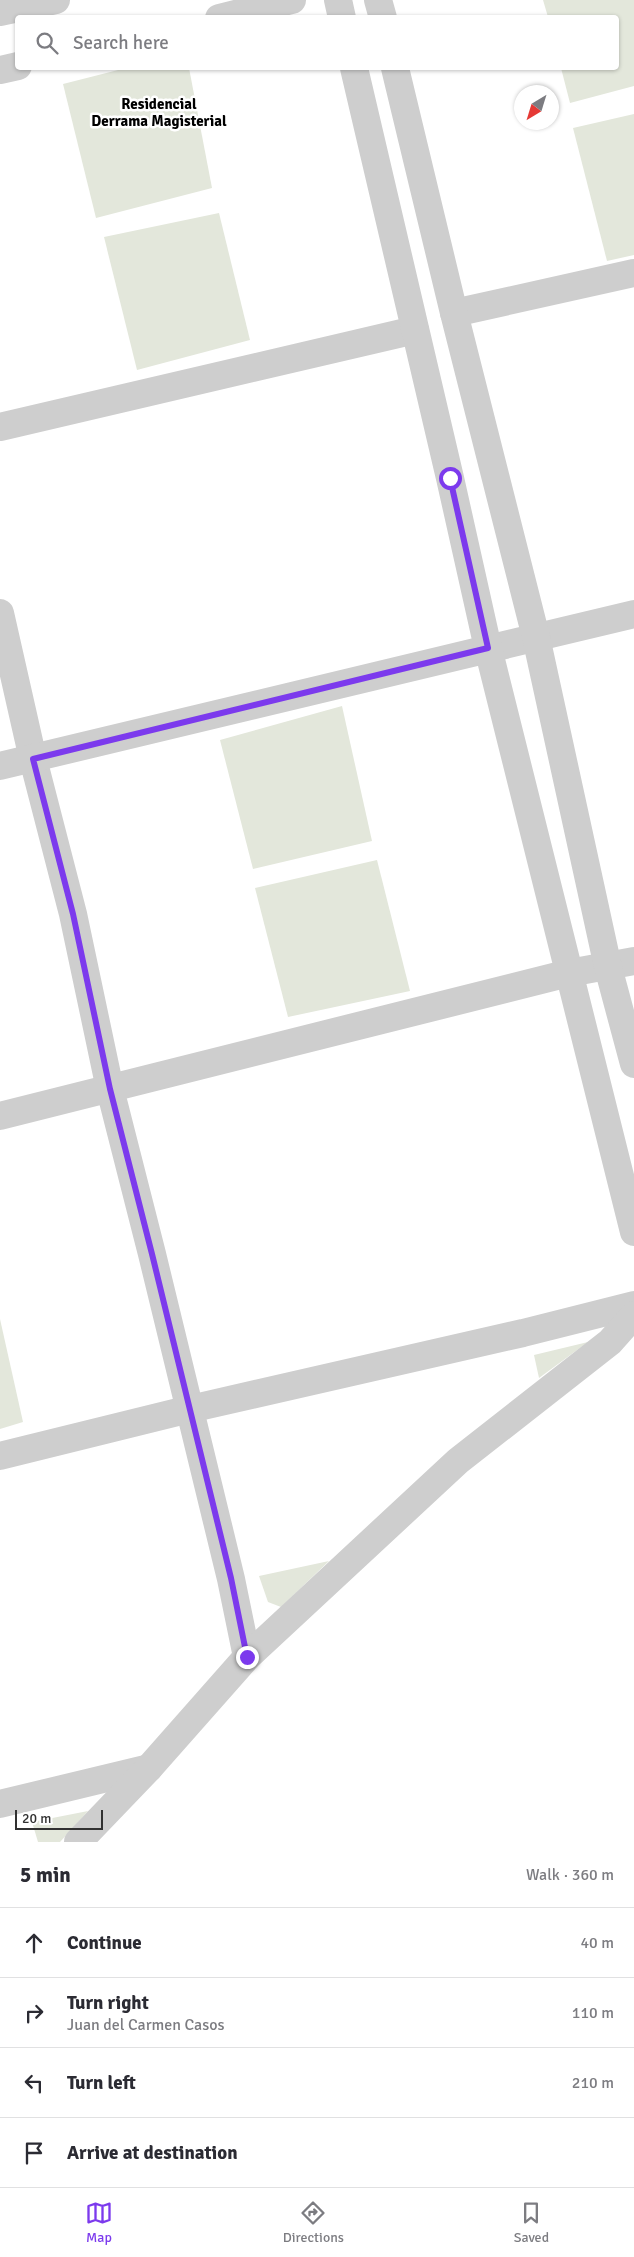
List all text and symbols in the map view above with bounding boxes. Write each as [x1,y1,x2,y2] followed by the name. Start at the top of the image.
[15,15,619,70] search box
[33,29,61,57] icon: search
[73,31,169,55] text: Search here
[514,85,559,130] north arrow
[91,95,227,130] district label: Residencial Derrama Magisterial
[439,467,462,490] route start
[236,1646,259,1669] route end
[15,1807,102,1830] scale bar
[22,1810,51,1827] text: 20 m
[20,1862,71,1888] text: 5 min
[526,1865,614,1885] text: Walk · 360 m
[20,1929,48,1957] icon: ahead
[67,1931,142,1955] text: Continue
[580,1933,614,1953] text: 40 m
[67,1991,149,2015] text: Turn right
[20,1999,48,2027] icon: right
[572,2003,614,2023] text: 110 m
[67,2015,225,2035] text: Juan del Carmen Casos
[20,2069,48,2097] icon: left
[67,2071,136,2095] text: Turn left
[572,2073,614,2093] text: 210 m
[20,2139,48,2167] icon: arrive
[67,2141,238,2165] text: Arrive at destination
[85,2199,113,2246] tab: Map
[283,2199,344,2246] tab: Directions
[514,2199,549,2246] tab: Saved

